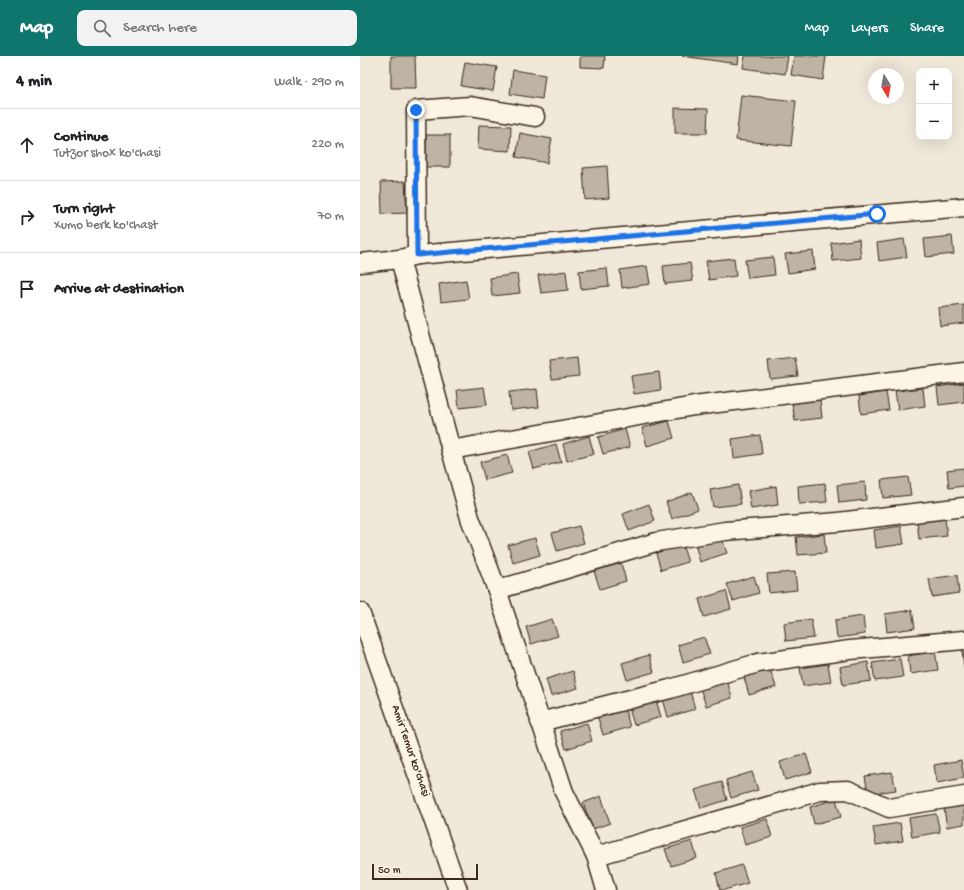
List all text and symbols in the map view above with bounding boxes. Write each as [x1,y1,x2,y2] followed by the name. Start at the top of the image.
[77,10,357,46] search box
[20,17,53,40] text: Map
[91,17,113,39] icon: search
[123,19,197,37] text: Search here
[805,20,829,37] text: Map
[851,20,888,37] text: Layers
[910,20,944,37] text: Share
[868,68,904,104] north arrow
[916,68,952,140] map controls
[916,68,952,104] button: +
[16,72,52,92] text: 4 min
[274,75,344,90] text: Walk · 290 m
[407,101,425,119] route end
[916,104,952,140] button: −
[54,128,108,146] text: Continue
[16,134,38,156] icon: ahead
[312,137,344,152] text: 220 m
[54,146,161,161] text: Tutzor shox ko'chasi
[54,200,114,218] text: Turn right
[868,205,886,223] route start
[16,206,38,228] icon: right
[318,209,344,224] text: 70 m
[54,218,158,233] text: Xumo berk ko'chast
[16,278,38,300] icon: arrive
[54,280,184,298] text: Arrive at destination
[388,703,432,799] street label: Amir Temur ko'chasi
[372,862,478,881] scale bar
[378,865,400,877] text: 50 m

